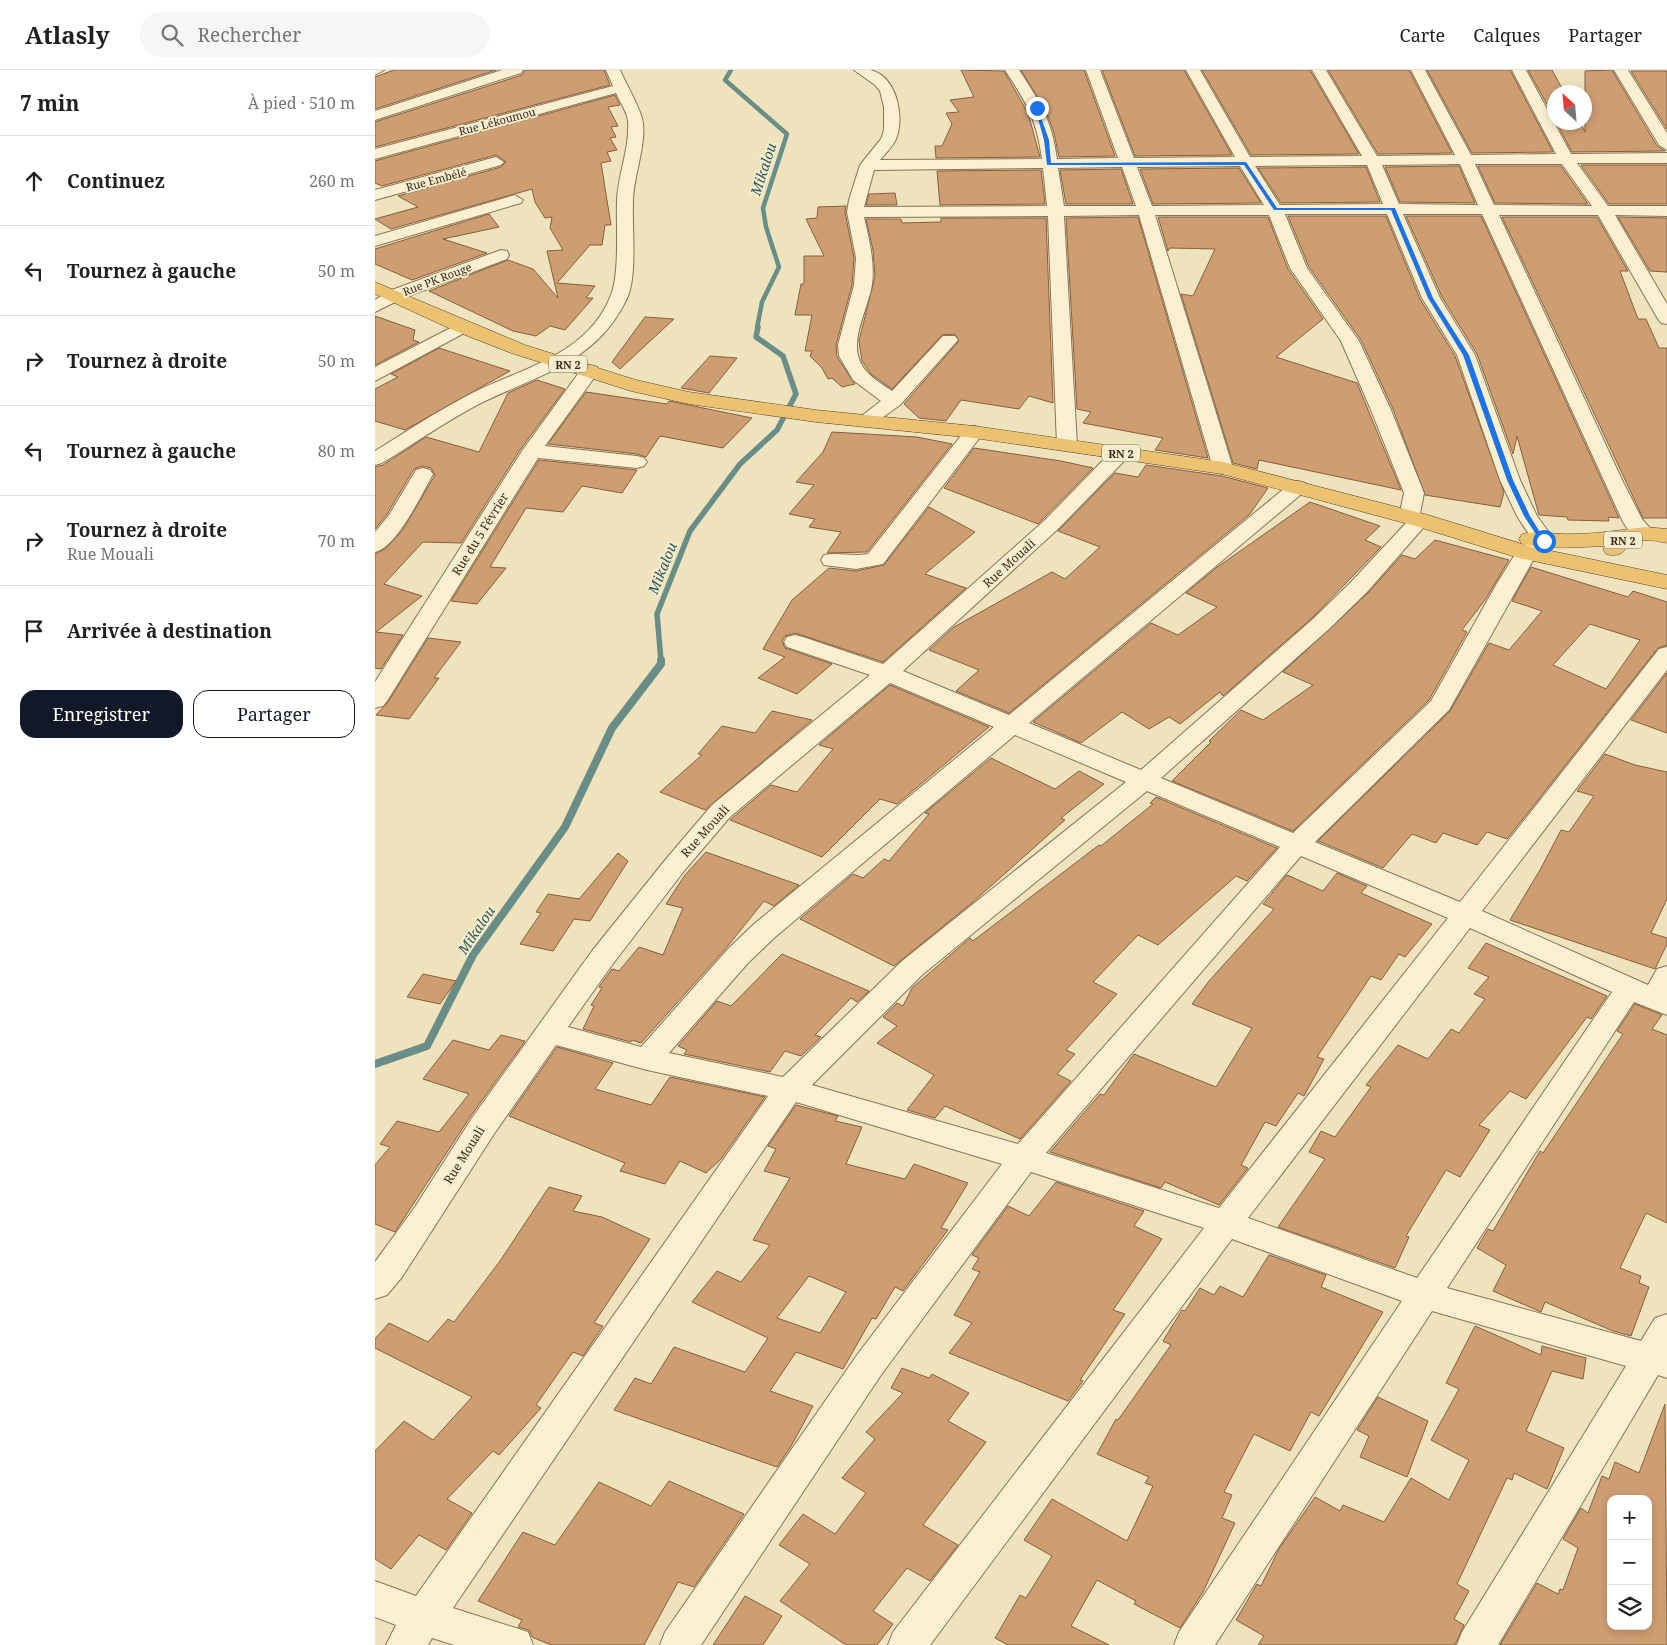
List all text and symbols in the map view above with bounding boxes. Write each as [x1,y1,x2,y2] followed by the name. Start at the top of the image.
[140,12,490,57] search box
[25,18,110,51] text: Atlasly
[158,21,186,49] icon: search
[198,22,301,48] text: Rechercher
[1400,23,1445,47] text: Carte
[1473,23,1540,47] text: Calques
[1568,23,1642,47] text: Partager
[1547,85,1592,130] north arrow
[20,89,79,117] text: 7 min
[248,92,355,114] text: À pied · 510 m
[1026,97,1049,120] route end
[457,104,537,138] street label: Rue Lékoumou
[745,140,781,199] water label: Mikalou
[404,164,468,194] street label: Rue Embélé
[20,167,48,195] icon: ahead
[67,168,165,194] text: Continuez
[309,170,355,192] text: 260 m
[20,257,48,285] icon: left
[67,258,236,284] text: Tournez à gauche
[400,259,474,299] street label: Rue PK Rouge
[318,260,355,282] text: 50 m
[20,347,48,375] icon: right
[67,348,227,374] text: Tournez à droite
[318,350,355,372] text: 50 m
[549,356,587,372] road number: RN 2
[20,437,48,465] icon: left
[67,438,236,464] text: Tournez à gauche
[318,440,355,462] text: 80 m
[1102,444,1140,462] road number: RN 2
[448,489,512,579] street label: Rue du 5 Février
[67,517,227,543] text: Tournez à droite
[20,527,48,555] icon: right
[318,530,355,552] text: 70 m
[1533,530,1556,553] route start
[1604,532,1642,548] road number: RN 2
[979,535,1039,591] street label: Rue Mouali
[643,539,681,598] water label: Mikalou
[67,543,154,565] text: Rue Mouali
[20,617,48,645] icon: arrive
[67,618,272,644] text: Arrivée à destination
[20,690,183,738] button: Enregistrer
[193,690,355,738] button: Partager
[677,801,733,861] street label: Rue Mouali
[452,902,499,959] water label: Mikalou
[440,1123,489,1187] street label: Rue Mouali
[1607,1495,1652,1630] map controls
[1607,1495,1652,1540] button: +
[1607,1540,1652,1585] button: −
[1607,1585,1652,1630] button: layers

